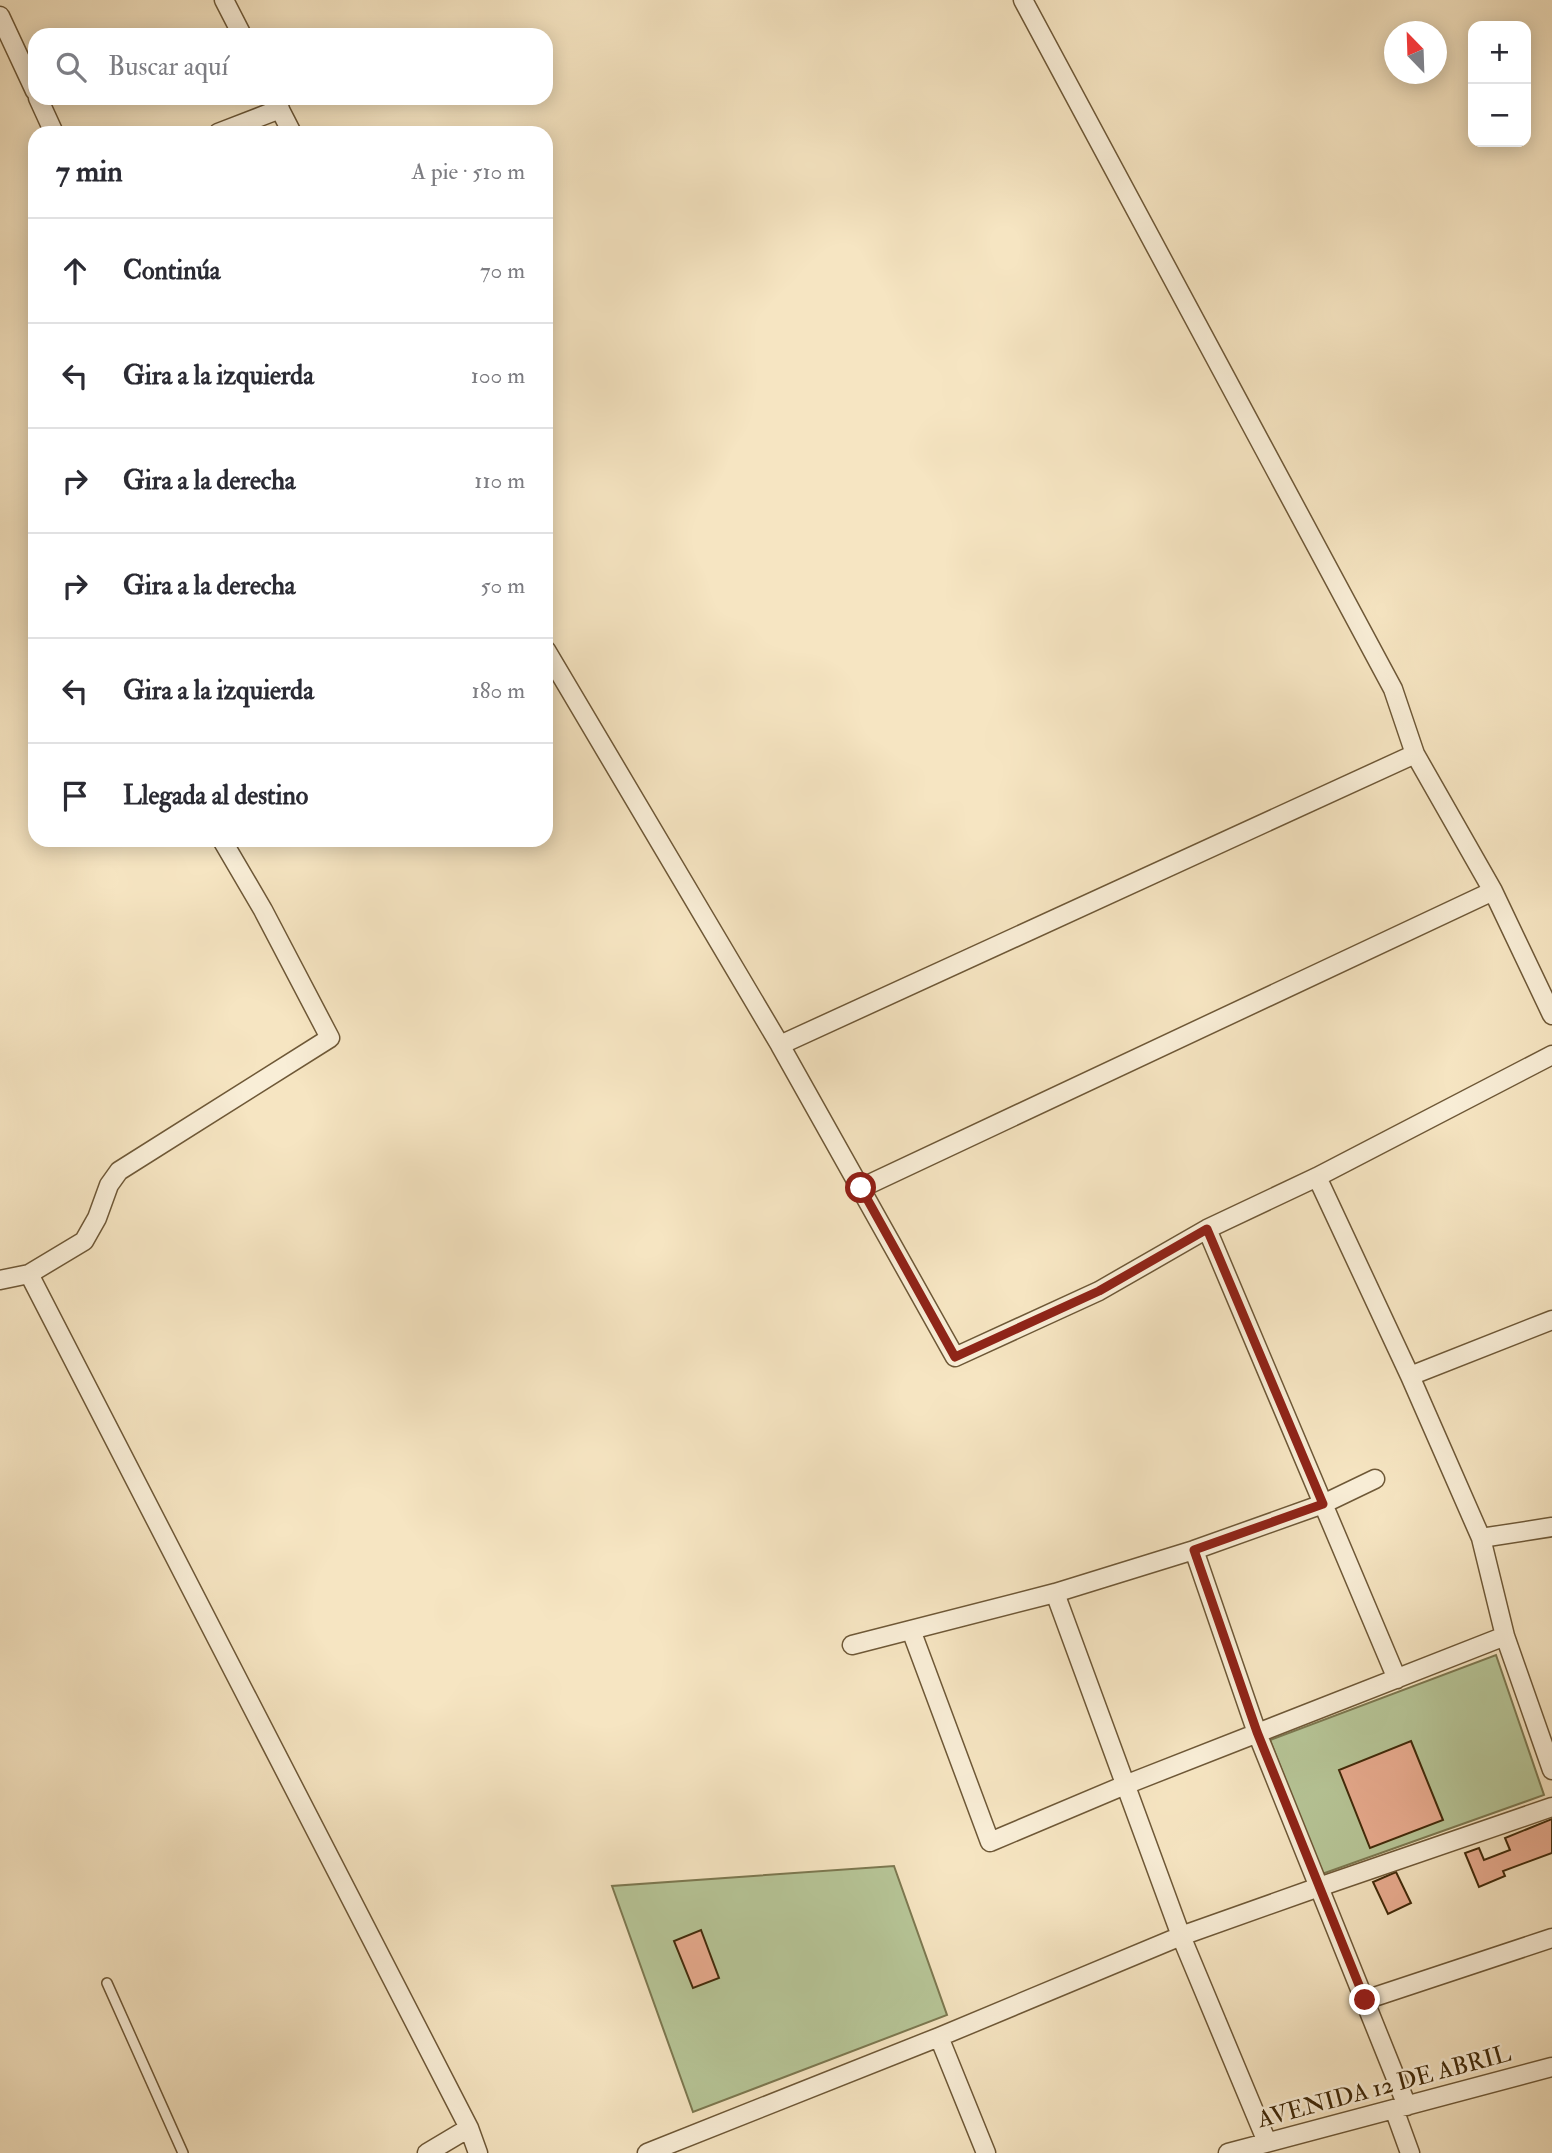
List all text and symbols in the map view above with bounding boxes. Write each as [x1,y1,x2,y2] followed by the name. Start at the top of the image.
[1384,21,1447,84] north arrow
[1468,21,1531,147] map controls
[1468,21,1531,84] button: +
[28,28,553,105] search box
[52,48,90,86] icon: search
[108,51,228,83] text: Buscar aquí
[1468,84,1531,147] button: −
[56,153,123,190] text: 7 min
[412,157,525,186] text: A pie · 510 m
[56,252,94,290] icon: ahead
[123,255,221,287] text: Continúa
[480,256,525,285] text: 70 m
[56,357,94,395] icon: left
[123,360,314,392] text: Gira a la izquierda
[471,361,525,390] text: 100 m
[56,462,94,500] icon: right
[123,465,296,497] text: Gira a la derecha
[474,466,525,495] text: 110 m
[56,567,94,605] icon: right
[123,570,296,602] text: Gira a la derecha
[481,571,525,600] text: 50 m
[56,672,94,710] icon: left
[123,675,314,707] text: Gira a la izquierda
[472,676,525,705] text: 180 m
[56,777,94,815] icon: arrive
[123,780,308,812] text: Llegada al destino
[845,1172,876,1203] route start
[1349,1984,1380,2015] route end
[1253,2038,1515,2136] street label: AVENIDA 12 DE ABRIL

